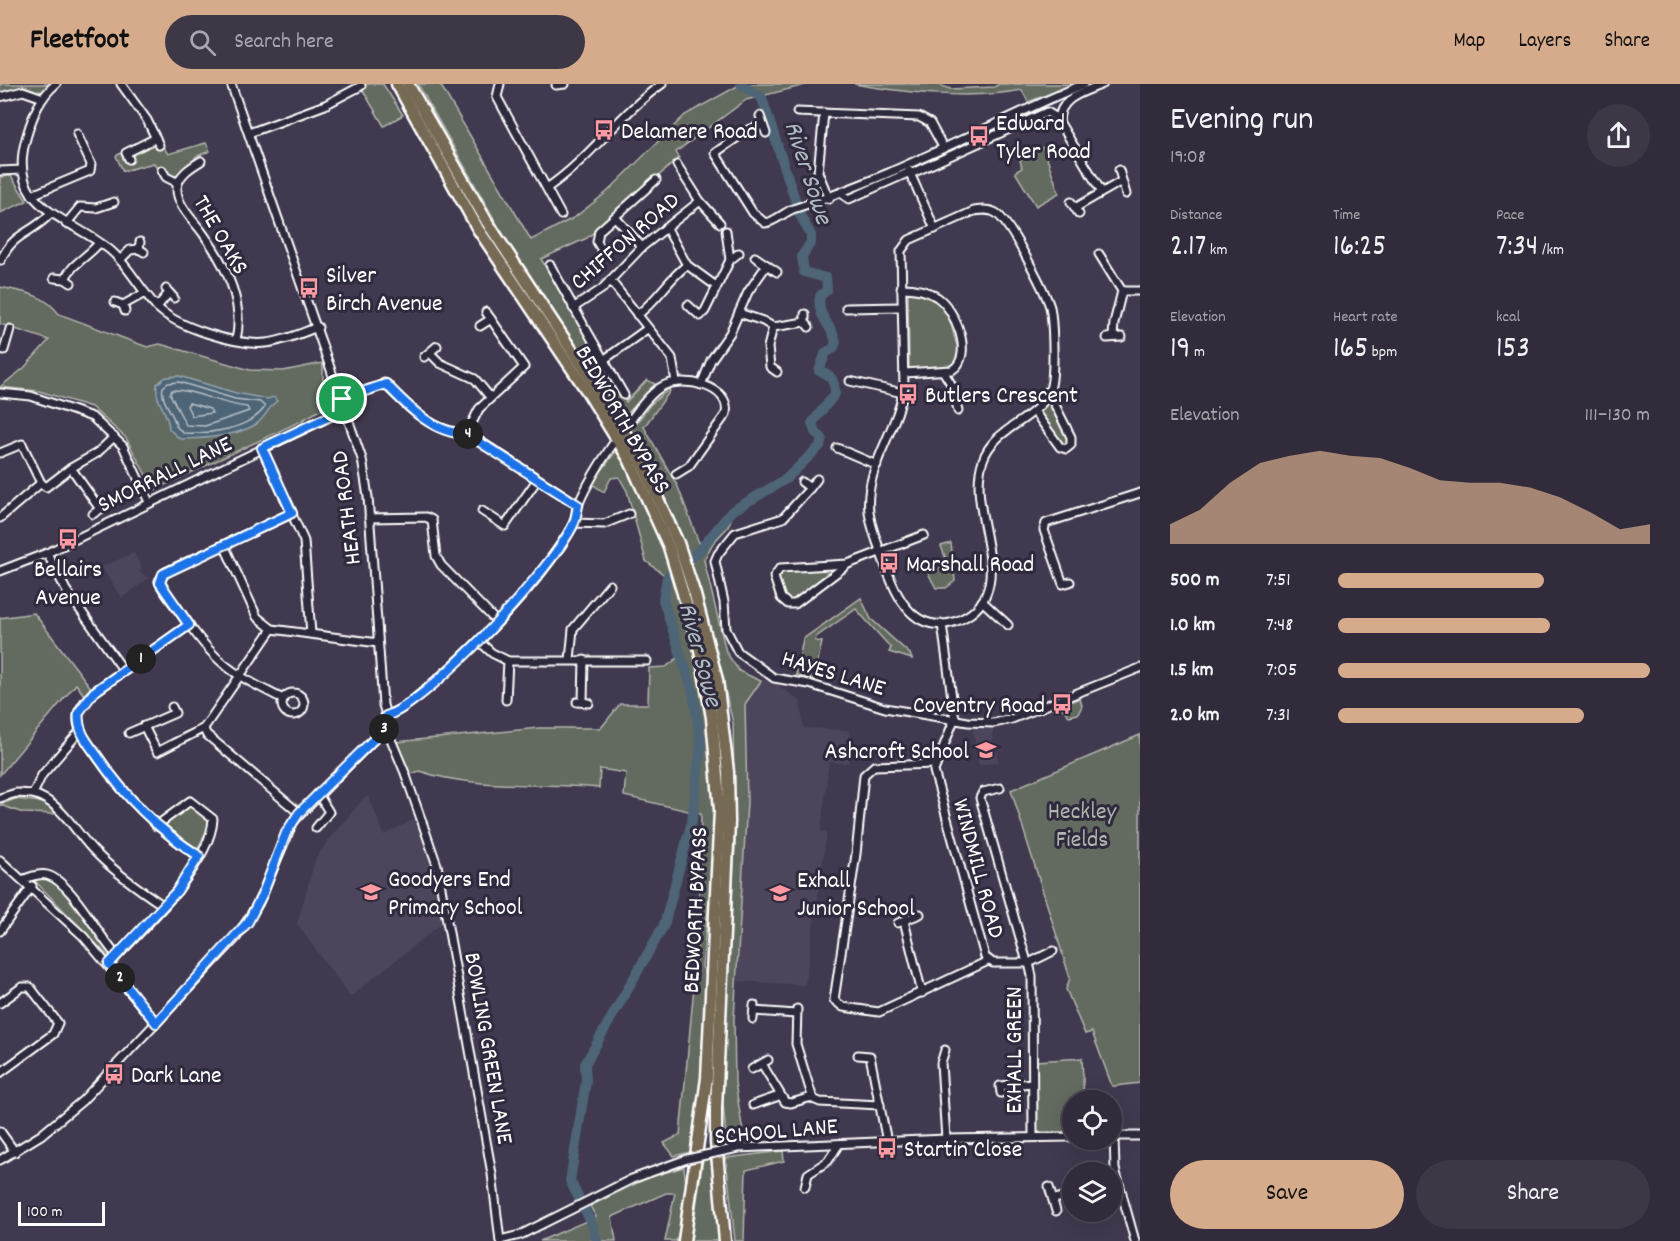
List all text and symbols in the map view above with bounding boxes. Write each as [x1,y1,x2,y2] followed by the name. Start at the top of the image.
[165,15,585,69] search box
[30,22,129,62] text: Fleetfoot
[186,26,219,59] icon: search
[234,27,334,58] text: Search here
[1454,27,1485,57] text: Map
[1518,27,1571,57] text: Layers
[1604,27,1650,57] text: Share
[1170,98,1314,145] text: Evening run
[1587,104,1650,167] button: share
[996,108,1091,170] place label: Edward Tyler Road
[621,116,758,150] place label: Delamere Road
[773,117,841,231] water label: River Sowe
[592,118,616,142] bus stop icon: Delamere Road
[967,124,991,148] bus stop icon: Edward Tyler Road
[1170,144,1206,172] text: 19:08
[564,185,688,299] street label: CHIFFON ROAD
[183,189,256,282] street label: THE OAKS
[1170,204,1222,227] text: Distance
[1333,204,1360,227] text: Time
[1496,204,1524,227] text: Pace
[1170,227,1206,270] text: 2.17
[1333,227,1386,270] text: 16:25
[1496,227,1538,270] text: 7:34
[1206,239,1227,262] text: km
[1538,239,1564,262] text: /km
[326,260,442,322] place label: Silver Birch Avenue
[297,276,321,300] bus stop icon: Silver Birch Avenue
[1170,306,1226,329] text: Elevation
[1333,306,1398,329] text: Heart rate
[1496,306,1520,329] text: kcal
[1170,329,1190,372] text: 19
[1333,329,1368,372] text: 165
[1496,329,1530,372] text: 153
[565,340,678,501] street label: BEDWORTH BYPASS
[1190,341,1205,364] text: m
[1368,341,1397,364] text: bpm
[316,373,367,424] pin
[925,380,1078,414] place label: Butlers Crescent
[325,382,358,415] icon: arrive
[896,382,920,406] bus stop icon: Butlers Crescent
[1170,402,1240,430] text: Elevation
[1584,402,1650,430] text: 111–130 m
[453,419,483,449] pin: 4
[465,422,471,445] text: 4
[92,428,238,523] street label: SMORRALL LANE
[324,449,372,567] street label: HEATH ROAD
[56,527,80,551] bus stop icon: Bellairs Avenue
[906,549,1034,583] place label: Marshall Road
[877,551,901,575] bus stop icon: Marshall Road
[34,554,102,616] place label: Bellairs Avenue
[1170,567,1219,595] text: 500 m
[1266,567,1291,595] text: 7:51
[667,599,731,713] water label: River Sowe
[1170,612,1215,640] text: 1.0 km
[1266,612,1293,640] text: 7:48
[777,643,889,707] street label: HAYES LANE
[126,644,156,674] pin: 1
[139,647,143,670] text: 1
[1170,657,1213,685] text: 1.5 km
[1266,657,1297,685] text: 7:05
[913,690,1045,724] place label: Coventry Road
[1050,692,1074,716] bus stop icon: Coventry Road
[1170,702,1219,730] text: 2.0 km
[1266,702,1290,730] text: 7:31
[369,714,399,744] pin: 3
[380,717,388,740] text: 3
[824,736,969,770] place label: Ashcroft School
[974,738,998,762] school or university icon: Ashcroft School
[942,795,1012,942] street label: WINDMILL ROAD
[1048,796,1117,858] park label: Heckley Fields
[676,826,718,994] street label: BEDWORTH BYPASS
[388,864,523,926] place label: Goodyers End Primary School
[797,865,915,927] place label: Exhall Junior School
[359,880,383,904] school or university icon: Goodyers End Primary School
[768,881,792,905] school or university icon: Exhall Junior School
[453,950,521,1147] street label: BOWLING GREEN LANE
[105,963,135,993] pin: 2
[117,966,124,989] text: 2
[999,986,1033,1114] street label: EXHALL GREEN
[131,1060,222,1094] place label: Dark Lane
[102,1062,126,1086] bus stop icon: Dark Lane
[1062,1090,1122,1222] map controls
[1062,1090,1122,1150] button: locate
[713,1111,839,1155] street label: SCHOOL LANE
[904,1134,1022,1168] place label: Startin Close
[875,1136,899,1160] bus stop icon: Startin Close
[1170,1160,1404,1229] button: Save
[1416,1160,1650,1229] button: Share
[1062,1162,1122,1222] button: layers
[18,1199,105,1226] scale bar
[27,1201,63,1224] text: 100 m

